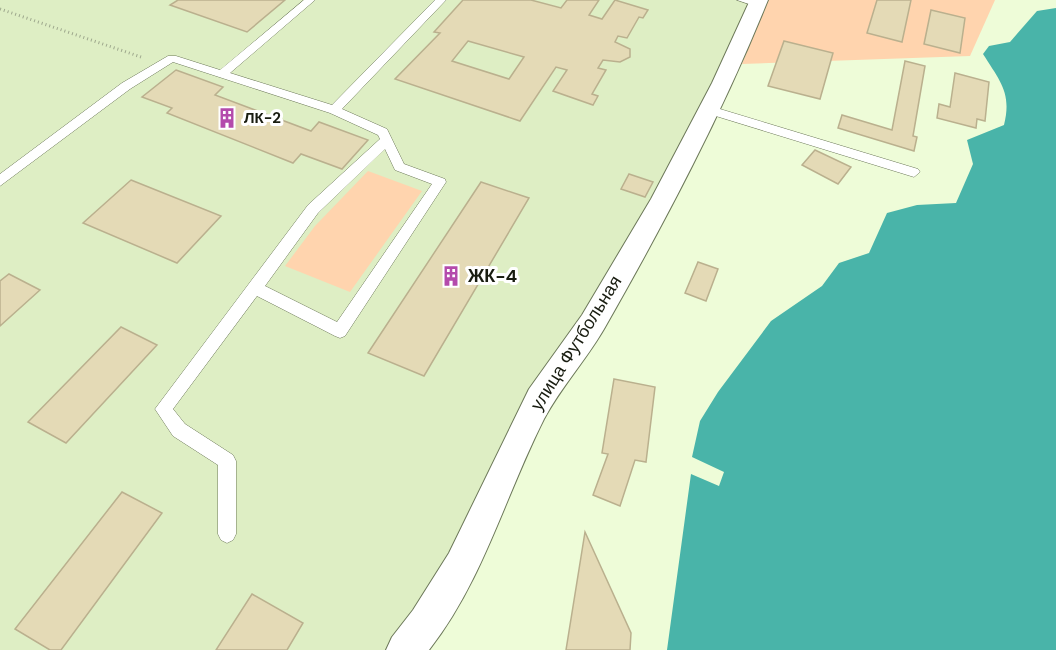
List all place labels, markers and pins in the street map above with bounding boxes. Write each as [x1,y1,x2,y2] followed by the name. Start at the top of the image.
[215,106,239,130] building icon: ЛК-2
[244,108,281,128] place label: ЛК-2
[439,264,463,288] building icon: ЖК-4
[467,264,518,288] place label: ЖК-4

